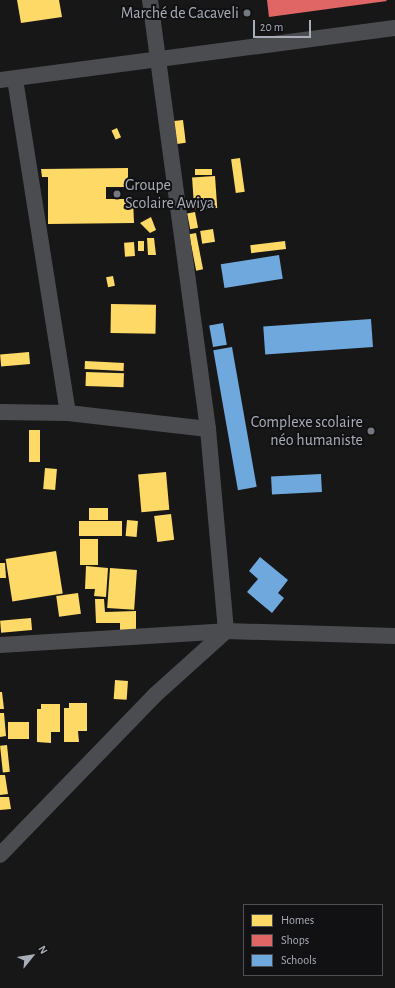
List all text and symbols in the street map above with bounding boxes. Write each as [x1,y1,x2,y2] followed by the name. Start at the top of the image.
[121,3,239,23] place label: Marché de Cacaveli
[242,8,252,18] marker: Marché de Cacaveli
[255,12,313,38] scale bar
[260,21,283,33] text: 20 m
[125,175,214,213] place label: Groupe Scolaire Awiya
[112,189,122,199] marker: Groupe Scolaire Awiya
[251,412,363,450] place label: Complexe scolaire néo humaniste
[366,426,376,436] marker: Complexe scolaire néo humaniste
[243,904,383,976] legend
[281,914,314,926] text: Homes
[281,934,309,946] text: Shops
[12,936,52,976] north arrow
[36,944,50,956] text: N
[281,954,316,966] text: Schools

